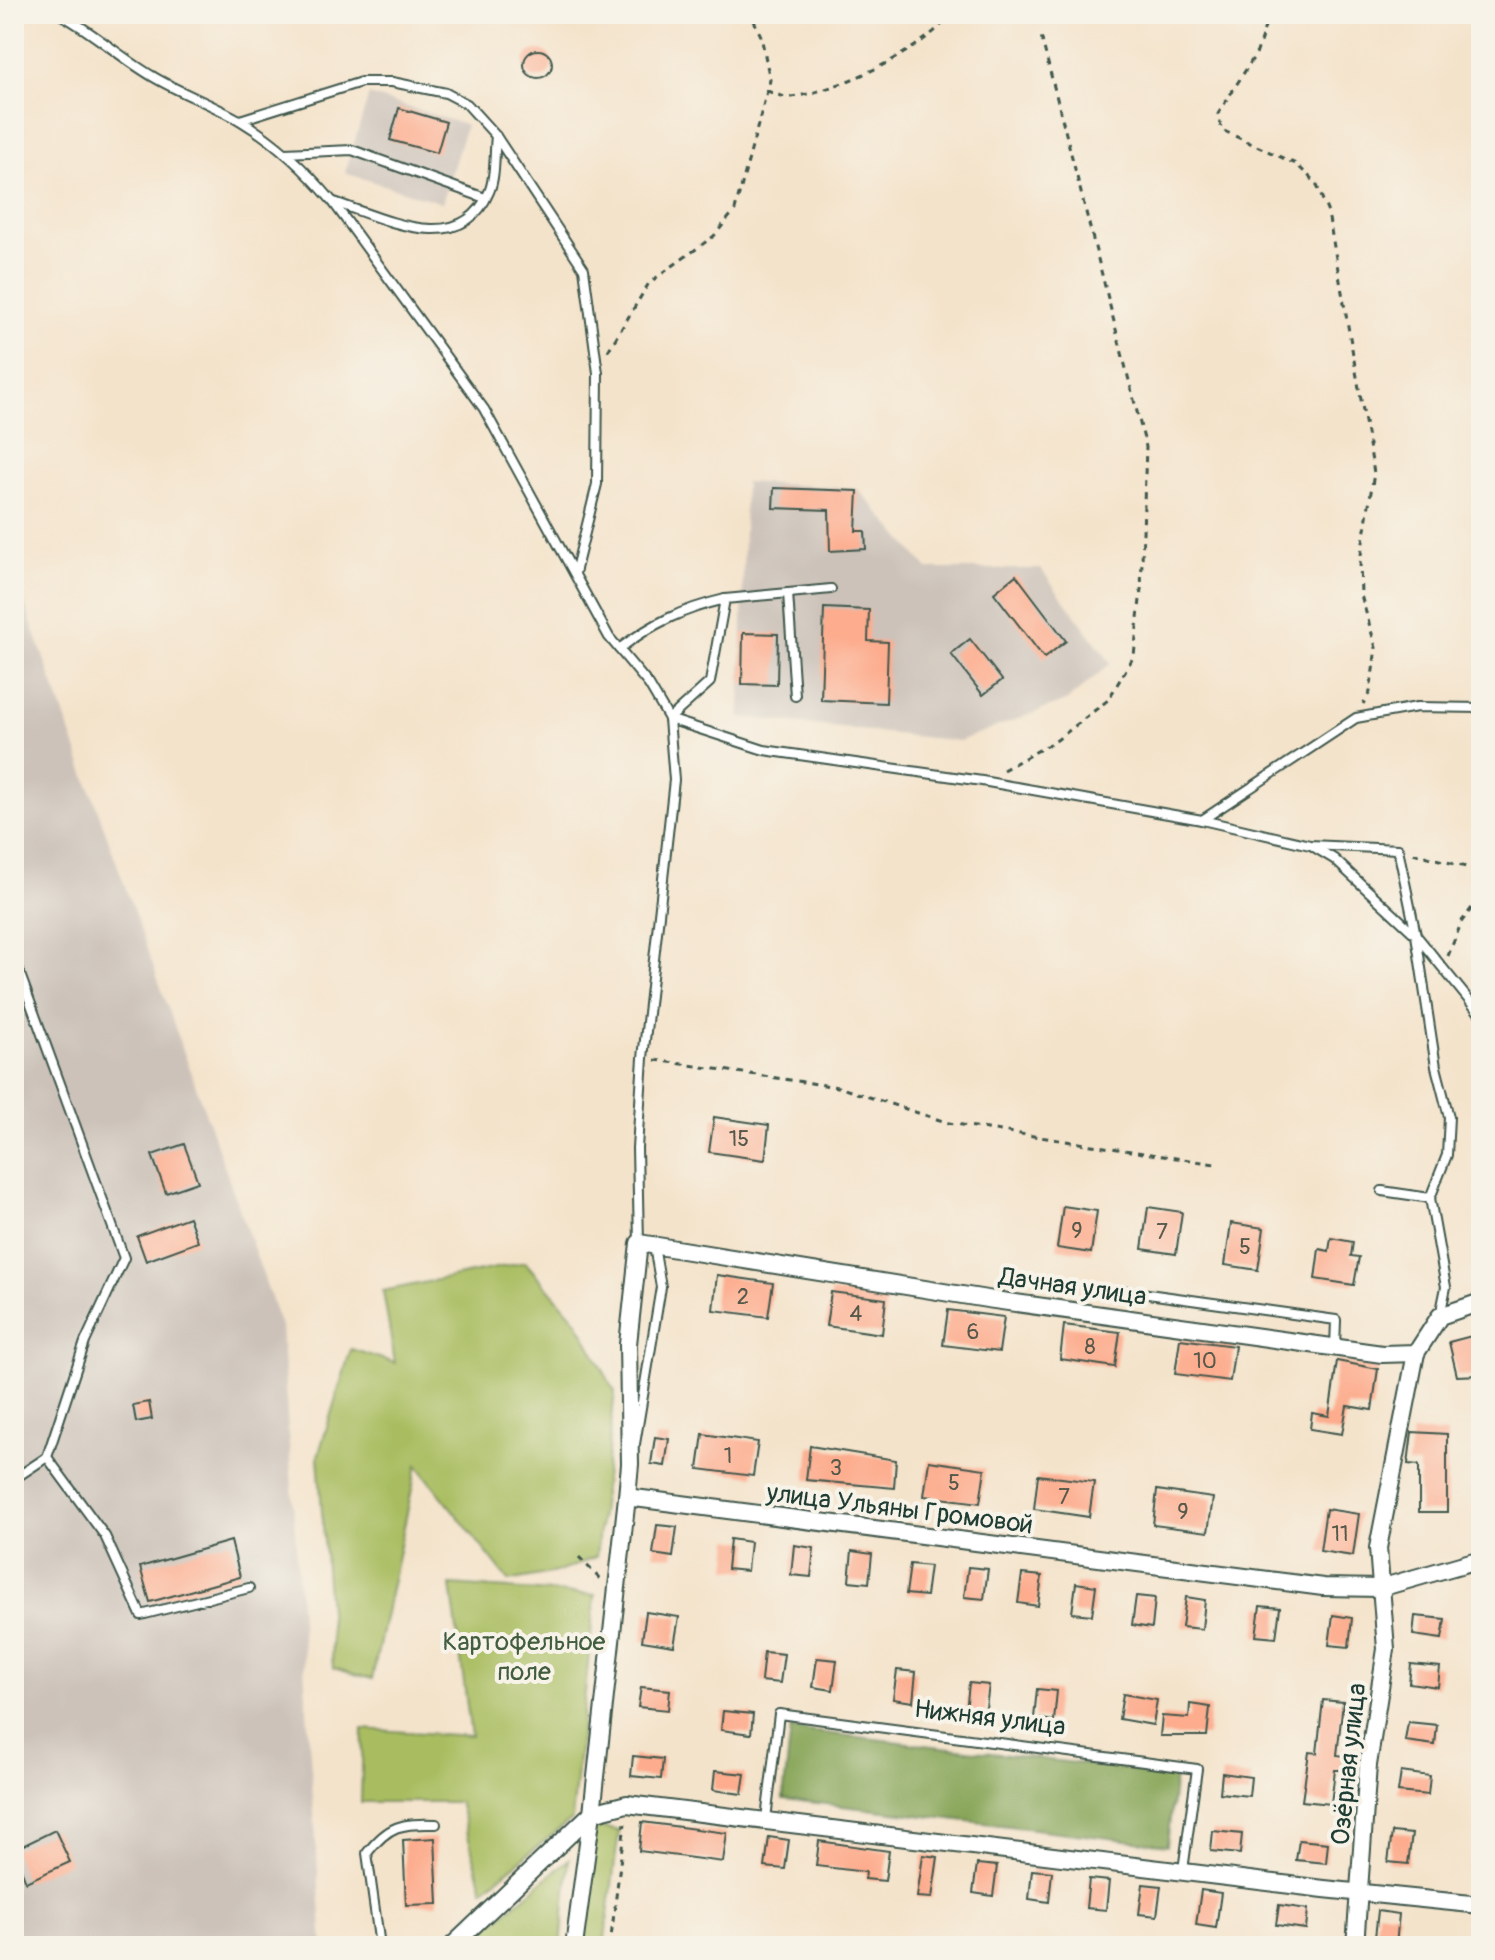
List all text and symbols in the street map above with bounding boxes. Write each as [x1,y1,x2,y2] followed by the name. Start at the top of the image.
[729,1125,749,1153] house number: 15
[1071,1217,1083,1245] house number: 9
[1156,1218,1168,1246] house number: 7
[1239,1233,1251,1261] house number: 5
[996,1261,1149,1313] street label: Дачная улица
[737,1283,749,1311] house number: 2
[850,1300,863,1328] house number: 4
[967,1318,979,1346] house number: 6
[1084,1333,1096,1361] house number: 8
[1193,1347,1217,1375] house number: 10
[724,1442,732,1470] house number: 1
[830,1454,842,1482] house number: 3
[948,1469,960,1497] house number: 5
[764,1477,1035,1541] street label: улица Ульяны Громовой
[1058,1483,1070,1511] house number: 7
[1177,1498,1189,1526] house number: 9
[1331,1520,1349,1548] house number: 11
[443,1626,606,1688] park label: Картофельное поле
[1325,1681,1373,1847] street label: Озёрная улица
[912,1693,1067,1743] street label: Нижняя улица

